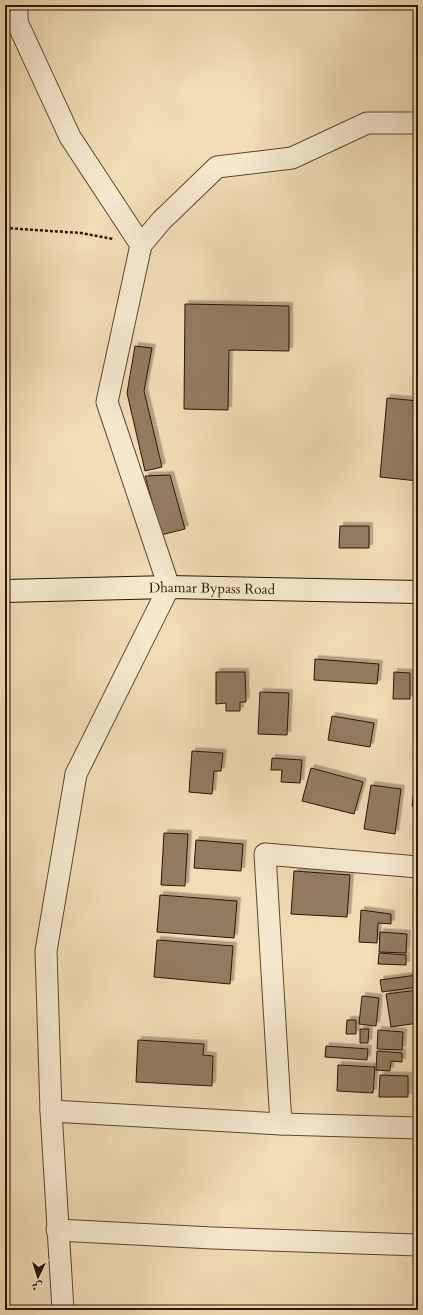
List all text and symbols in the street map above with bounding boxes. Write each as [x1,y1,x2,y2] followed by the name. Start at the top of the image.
[149,578,276,599] street label: Dhamar Bypass Road
[18,1257,58,1297] north arrow
[31,1279,43,1294] text: ش

